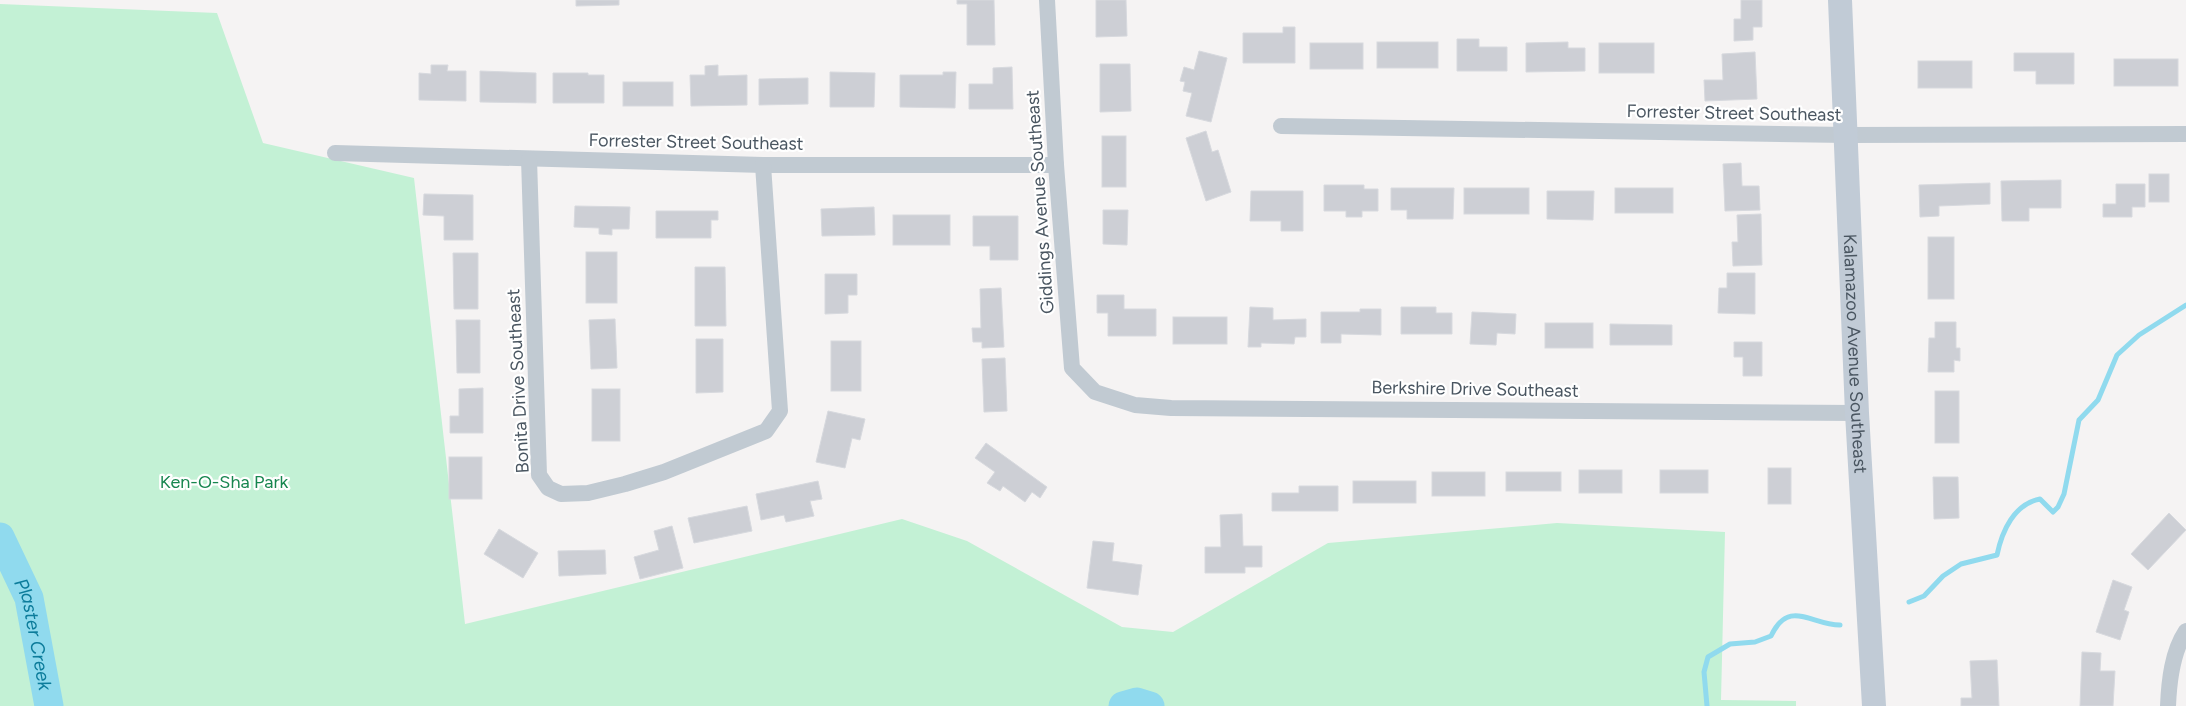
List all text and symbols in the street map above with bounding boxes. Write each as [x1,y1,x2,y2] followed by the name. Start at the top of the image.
[1021,89,1059,315] street label: Giddings Avenue Southeast
[1626,100,1842,126] street label: Forrester Street Southeast
[588,129,804,155] street label: Forrester Street Southeast
[1839,233,1872,474] street label: Kalamazoo Avenue Southeast
[502,288,534,474] street label: Bonita Drive Southeast
[1371,376,1579,402] street label: Berkshire Drive Southeast
[160,471,289,493] park label: Ken-O-Sha Park
[9,575,57,693] water label: Plaster Creek

